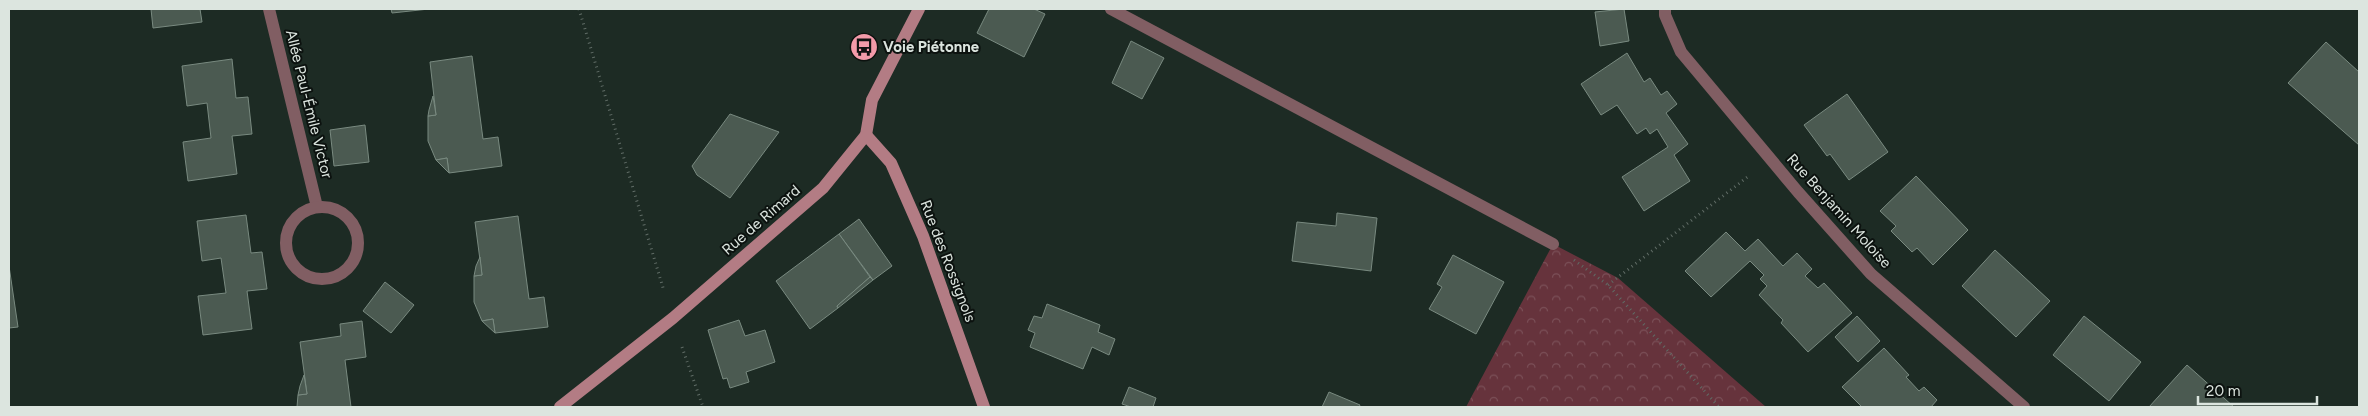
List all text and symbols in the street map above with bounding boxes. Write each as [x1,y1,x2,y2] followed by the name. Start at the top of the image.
[282,28,336,180] street label: Allée Paul-Émile Victor
[849,32,879,62] bus stop icon: Voie Piétonne
[883,38,980,56] place label: Voie Piétonne
[1783,150,1895,272] street label: Rue Benjamin Moloise
[718,181,804,259] street label: Rue de Rimard
[916,198,980,324] street label: Rue des Rossignols
[2198,374,2317,406] scale bar
[2206,382,2240,400] text: 20 m

